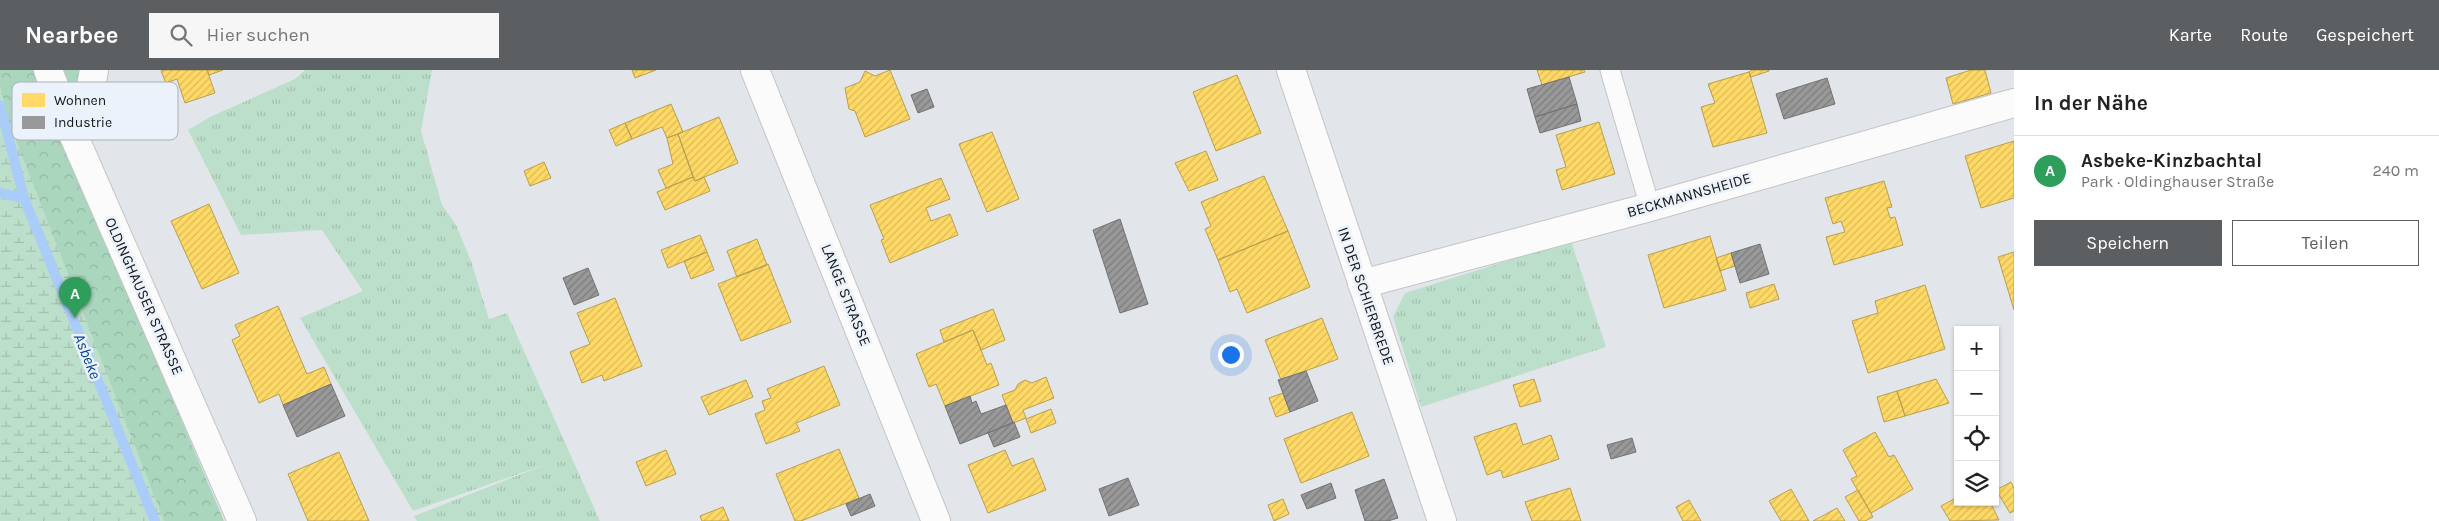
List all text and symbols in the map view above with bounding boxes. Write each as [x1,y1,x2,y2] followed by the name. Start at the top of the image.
[149,13,499,58] search box
[25,21,119,49] text: Nearbee
[167,21,195,49] icon: search
[207,24,310,46] text: Hier suchen
[2169,24,2212,46] text: Karte
[2240,24,2288,46] text: Route
[2316,24,2414,46] text: Gespeichert
[12,82,178,140] legend
[2034,91,2148,115] text: In der Nähe
[54,92,106,109] text: Wohnen
[54,114,112,131] text: Industrie
[2081,150,2262,172] text: Asbeke-Kinzbachtal
[2045,161,2055,180] text: A
[2373,161,2419,180] text: 240 m
[1625,169,1753,221] street label: BECKMANNSHEIDE
[2081,172,2274,191] text: Park · Oldinghauser Straße
[101,215,187,377] street label: OLDINGHAUSER STRASSE
[2034,220,2222,266] button: Speichern
[2232,220,2419,266] button: Teilen
[1334,225,1398,367] street label: IN DER SCHIERBREDE
[817,241,875,349] street label: LANGE STRASSE
[59,277,91,318] pin: A
[1954,326,1999,506] map controls
[1954,326,1999,371] button: +
[70,331,105,382] water label: Asbeke
[1218,342,1244,368] your location
[1954,371,1999,416] button: −
[1954,416,1999,461] button: locate
[1954,461,1999,506] button: layers

